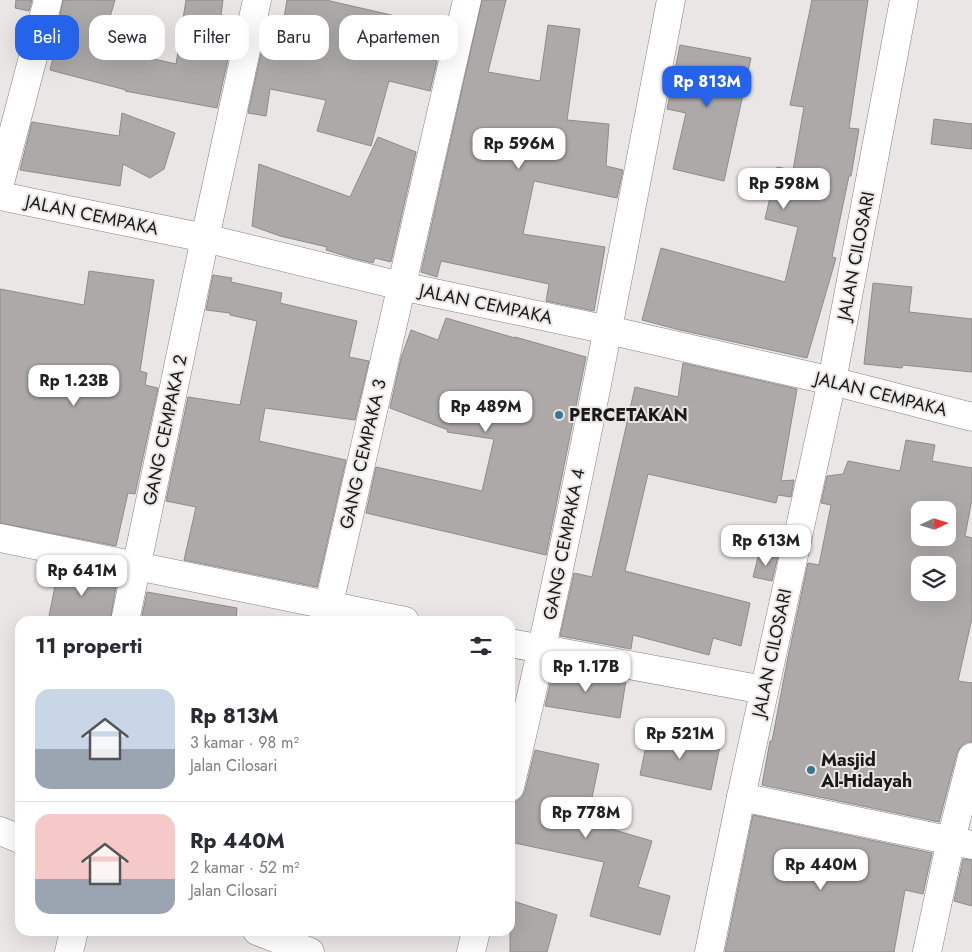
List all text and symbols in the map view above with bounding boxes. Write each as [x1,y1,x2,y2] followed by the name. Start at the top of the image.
[15,15,79,60] chip: Beli
[89,15,165,60] chip: Sewa
[175,15,249,60] chip: Filter
[259,15,329,60] chip: Baru
[339,15,458,60] chip: Apartemen
[661,66,753,108] pin: Rp 813M
[673,70,741,93] text: Rp 813M
[473,128,565,170] pin: Rp 596M
[483,132,555,155] text: Rp 596M
[738,168,830,210] pin: Rp 598M
[749,172,819,195] text: Rp 598M
[21,188,161,242] street label: JALAN CEMPAKA
[830,189,881,325] street label: JALAN CILOSARI
[415,277,555,331] street label: JALAN CEMPAKA
[136,352,194,508] street label: GANG CEMPAKA 2
[22,364,126,407] pin: Rp 1.23B
[810,365,950,423] street label: JALAN CEMPAKA
[39,369,109,392] text: Rp 1.23B
[333,376,393,532] street label: GANG CEMPAKA 3
[440,390,532,433] pin: Rp 489M
[450,395,522,418] text: Rp 489M
[569,402,688,428] place label: PERCETAKAN
[553,409,565,421] marker: PERCETAKAN
[537,466,591,622] street label: GANG CEMPAKA 4
[911,501,956,546] north arrow
[911,501,956,601] map controls
[720,524,812,567] pin: Rp 613M
[732,529,800,552] text: Rp 613M
[36,554,128,597] pin: Rp 641M
[911,556,956,601] button: layers
[47,559,117,582] text: Rp 641M
[745,586,798,722] street label: JALAN CILOSARI
[35,631,142,661] text: 11 properti
[467,632,495,660] icon: filters
[534,650,638,693] pin: Rp 1.17B
[553,655,619,678] text: Rp 1.17B
[190,701,278,731] text: Rp 813M
[75,709,135,769] icon: home
[634,718,726,760] pin: Rp 521M
[646,722,714,745] text: Rp 521M
[190,731,299,754] text: 3 kamar · 98 m²
[820,747,912,794] place label: Masjid Al-Hidayah
[190,754,277,777] text: Jalan Cilosari
[805,764,817,776] marker: Masjid Al-Hidayah
[540,796,632,839] pin: Rp 778M
[552,801,620,824] text: Rp 778M
[190,826,285,856] text: Rp 440M
[75,834,135,894] icon: home
[775,848,867,891] pin: Rp 440M
[785,853,857,876] text: Rp 440M
[190,856,300,879] text: 2 kamar · 52 m²
[190,879,277,902] text: Jalan Cilosari

